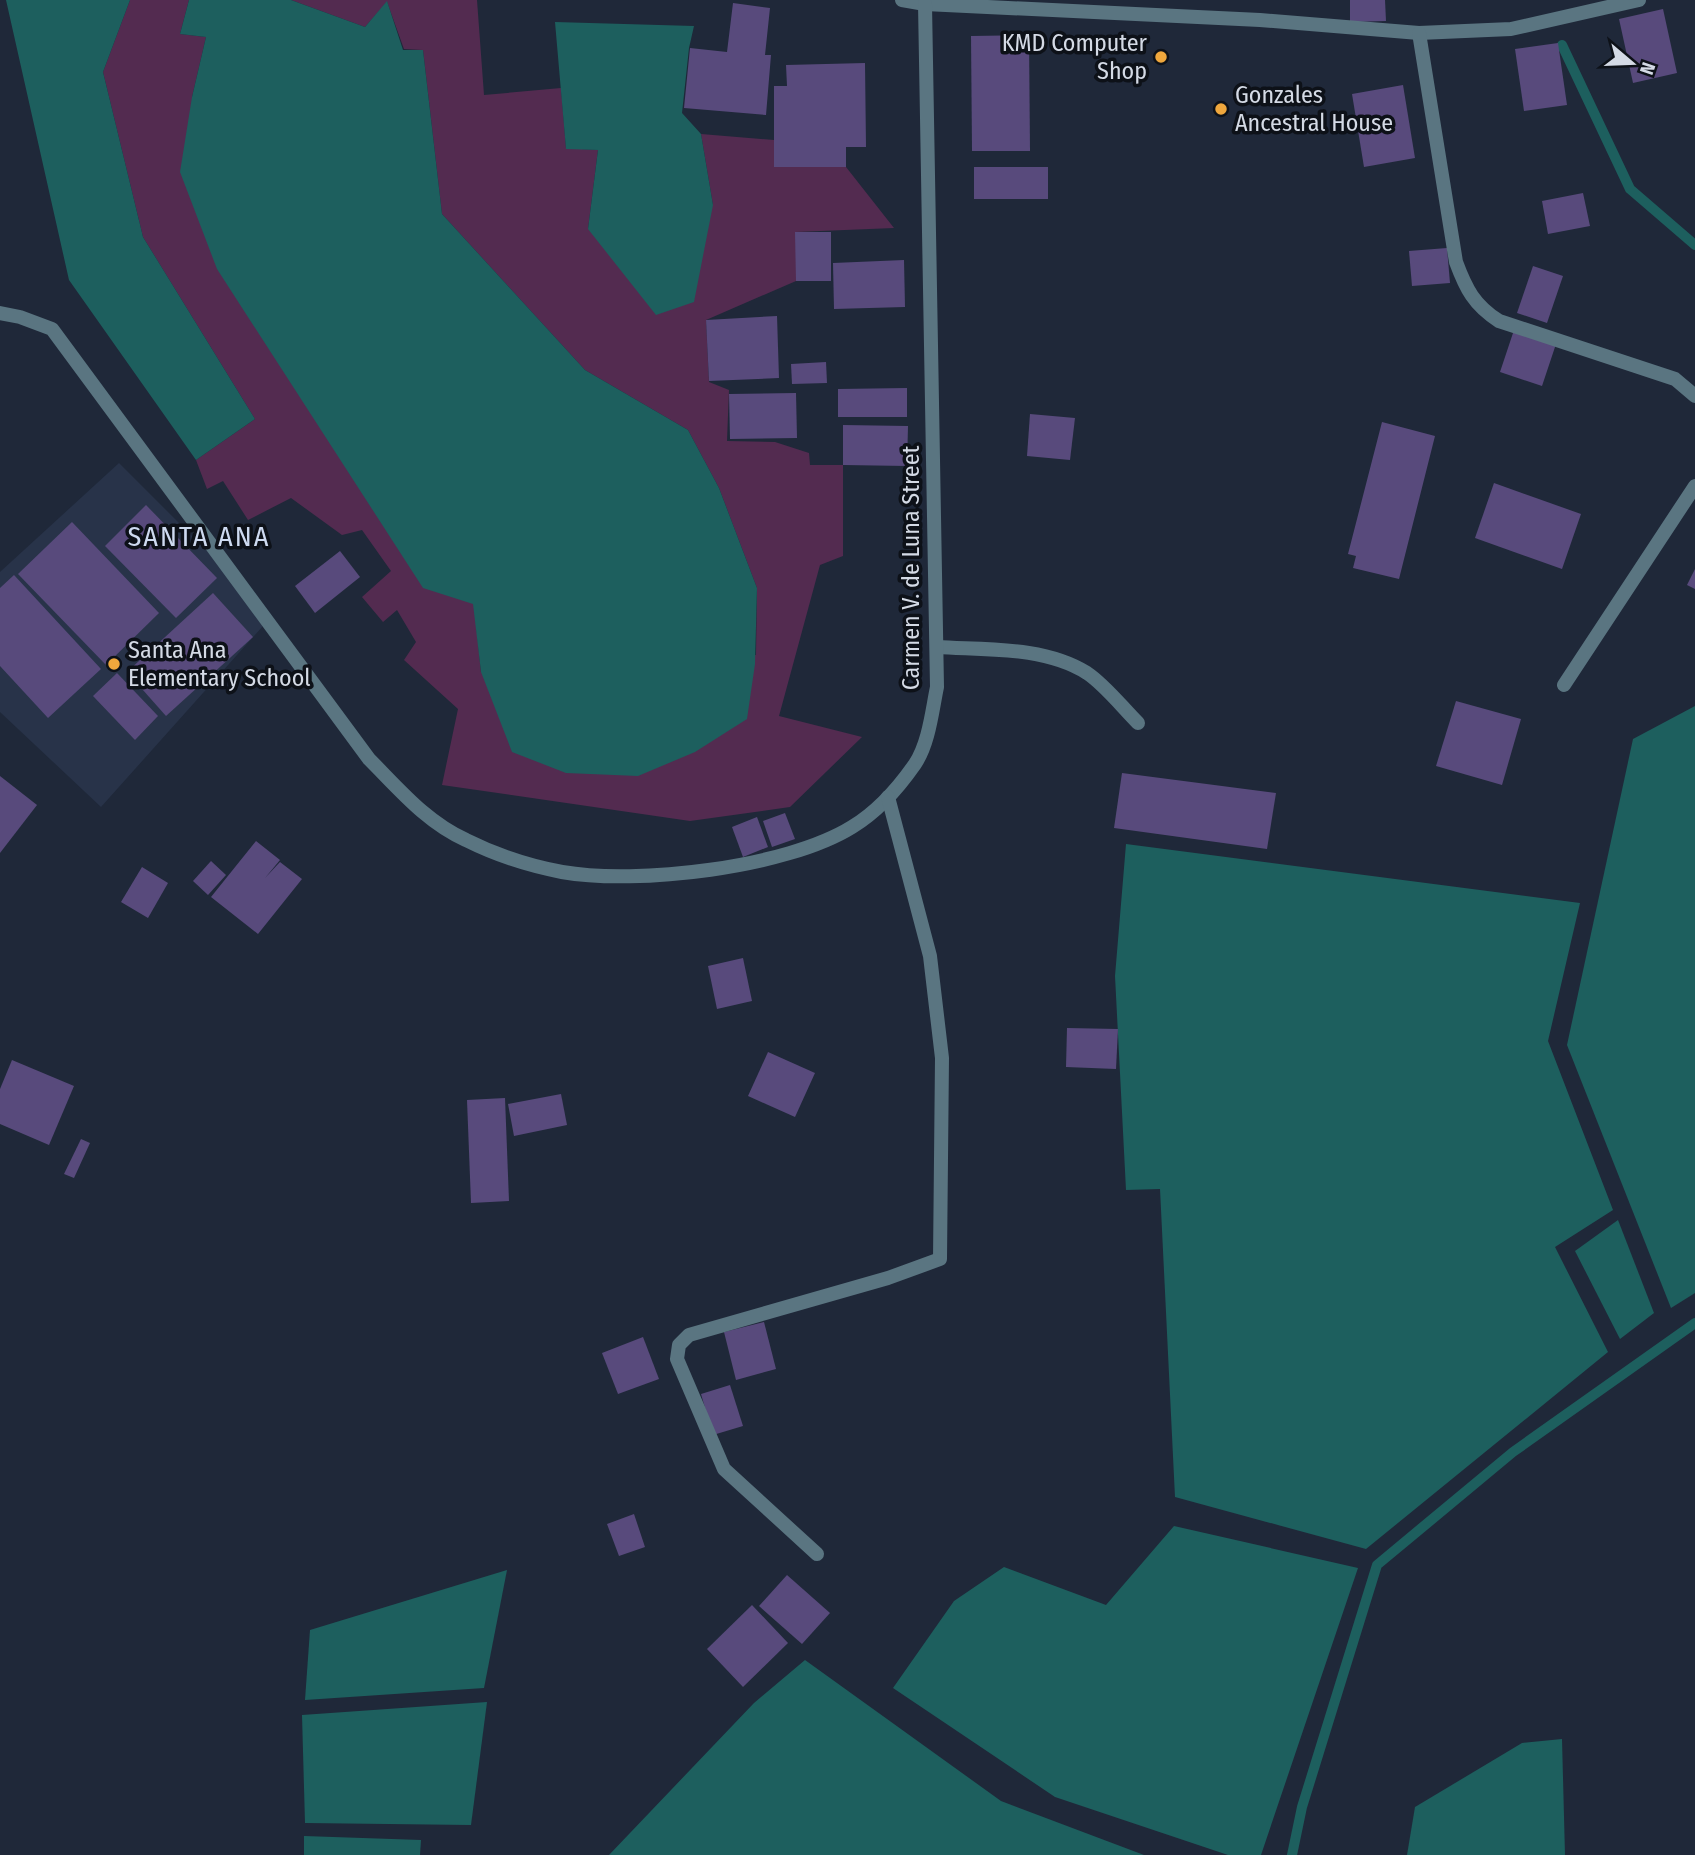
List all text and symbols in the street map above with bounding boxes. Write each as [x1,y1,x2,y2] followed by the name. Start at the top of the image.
[1597,28,1667,98] north arrow
[1002,29,1148,85] place label: KMD Computer Shop
[1153,49,1169,65] marker: KMD Computer Shop
[1635,59,1660,78] text: N
[1235,81,1393,137] place label: Gonzales Ancestral House
[1213,101,1229,117] marker: Gonzales Ancestral House
[897,446,925,690] street label: Carmen V. de Luna Street
[128,520,270,553] district label: SANTA ANA
[128,636,311,692] place label: Santa Ana Elementary School
[106,656,122,672] marker: Santa Ana Elementary School

